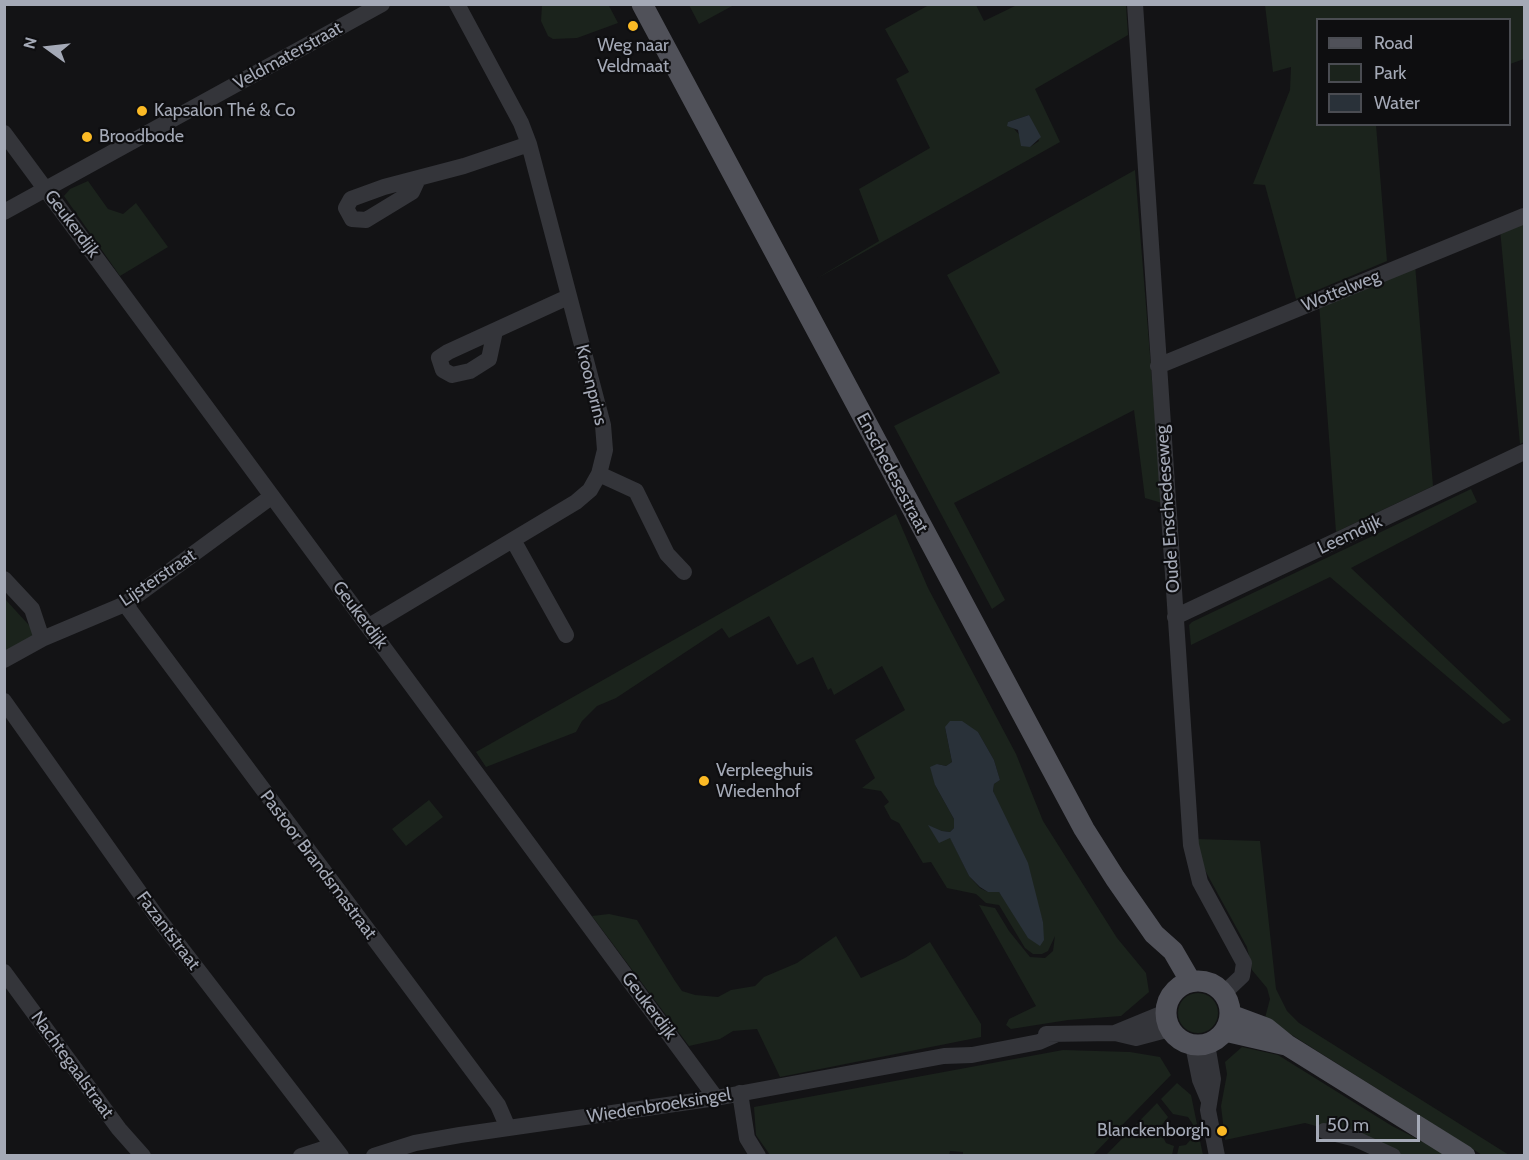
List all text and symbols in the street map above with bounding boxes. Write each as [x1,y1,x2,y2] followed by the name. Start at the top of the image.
[230,17,346,95] street label: Veldmaterstraat
[18,18,78,78] north arrow
[1316,18,1511,126] legend
[626,19,640,33] marker: Weg naar Veldmaat
[1374,32,1413,54] text: Road
[19,35,41,51] text: N
[597,35,669,78] place label: Weg naar Veldmaat
[1374,62,1406,84] text: Park
[1374,92,1420,114] text: Water
[154,100,295,122] place label: Kapsalon Thé & Co
[135,104,149,118] marker: Kapsalon Thé & Co
[99,126,184,148] place label: Broodbode
[80,130,94,144] marker: Broodbode
[40,186,104,262] street label: Geukerdijk
[1299,266,1383,316] street label: Wottelweg
[571,342,611,428] street label: Kroonprins
[851,409,933,537] street label: Enschedesestraat
[1151,424,1185,594] street label: Oude Enschedeseweg
[1314,511,1386,559] street label: Leemdijk
[116,545,200,611] street label: Lijsterstraat
[328,577,392,653] street label: Geukerdijk
[716,760,813,802] place label: Verpleeghuis Wiedenhof
[697,774,711,788] marker: Verpleeghuis Wiedenhof
[255,786,381,944] street label: Pastoor Brandsmastraat
[132,888,204,974] street label: Fazantstraat
[617,968,681,1044] street label: Geukerdijk
[26,1007,118,1123] street label: Nachtegaalstraat
[585,1084,733,1128] street label: Wiedenbroeksingel
[1319,1103,1422,1141] scale bar
[1327,1114,1369,1136] text: 50 m
[1097,1120,1210,1142] place label: Blanckenborgh
[1215,1124,1229,1138] marker: Blanckenborgh

